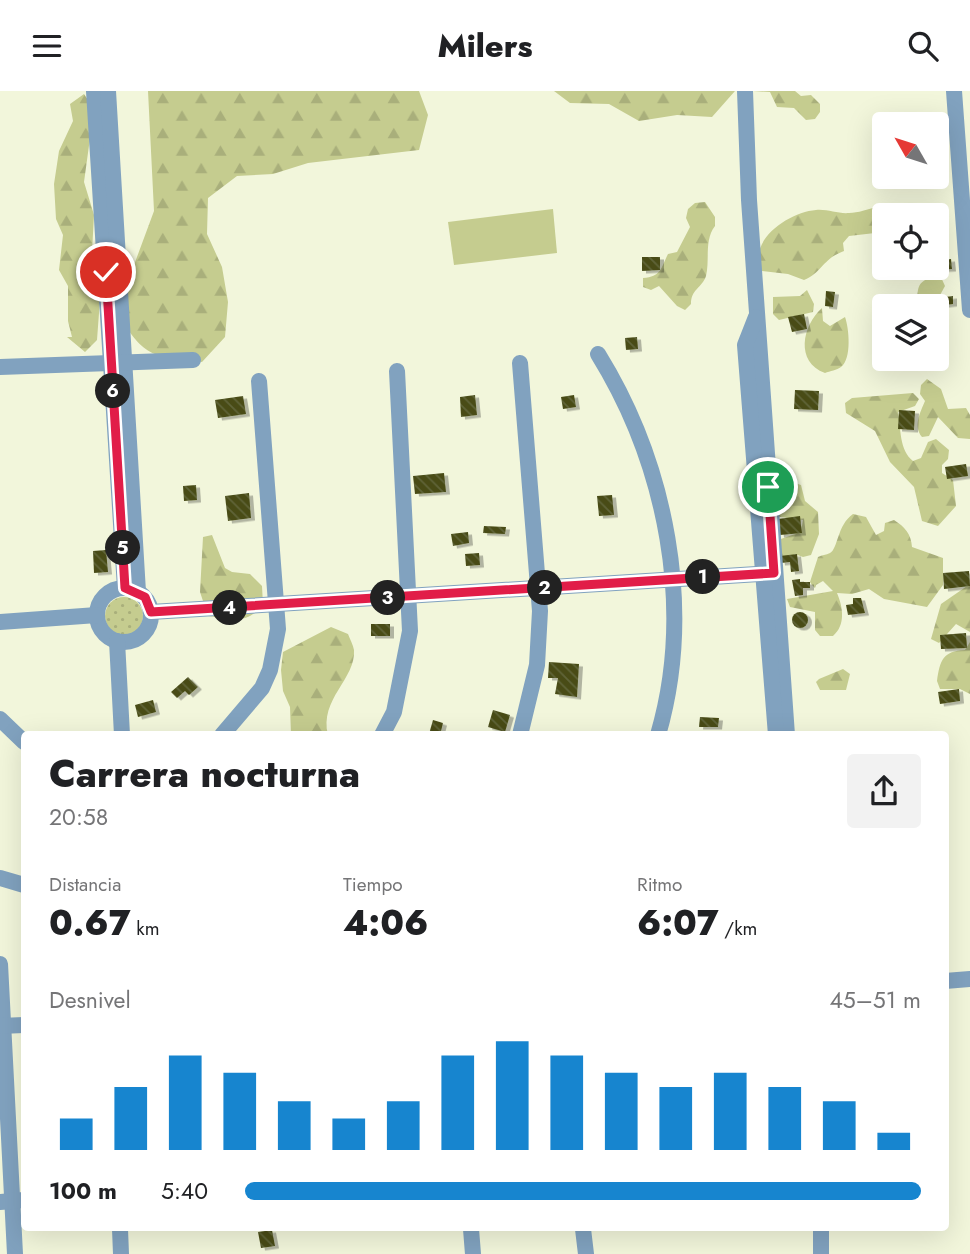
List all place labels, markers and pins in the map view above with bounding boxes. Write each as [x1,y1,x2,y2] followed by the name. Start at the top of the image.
[76,242,136,302] pin
[96,373,130,409] pin: 6
[738,457,798,517] pin
[106,531,140,566] pin: 5
[686,559,720,595] pin: 1
[528,571,562,605] pin: 2
[370,581,406,615] pin: 3
[212,591,247,625] pin: 4

